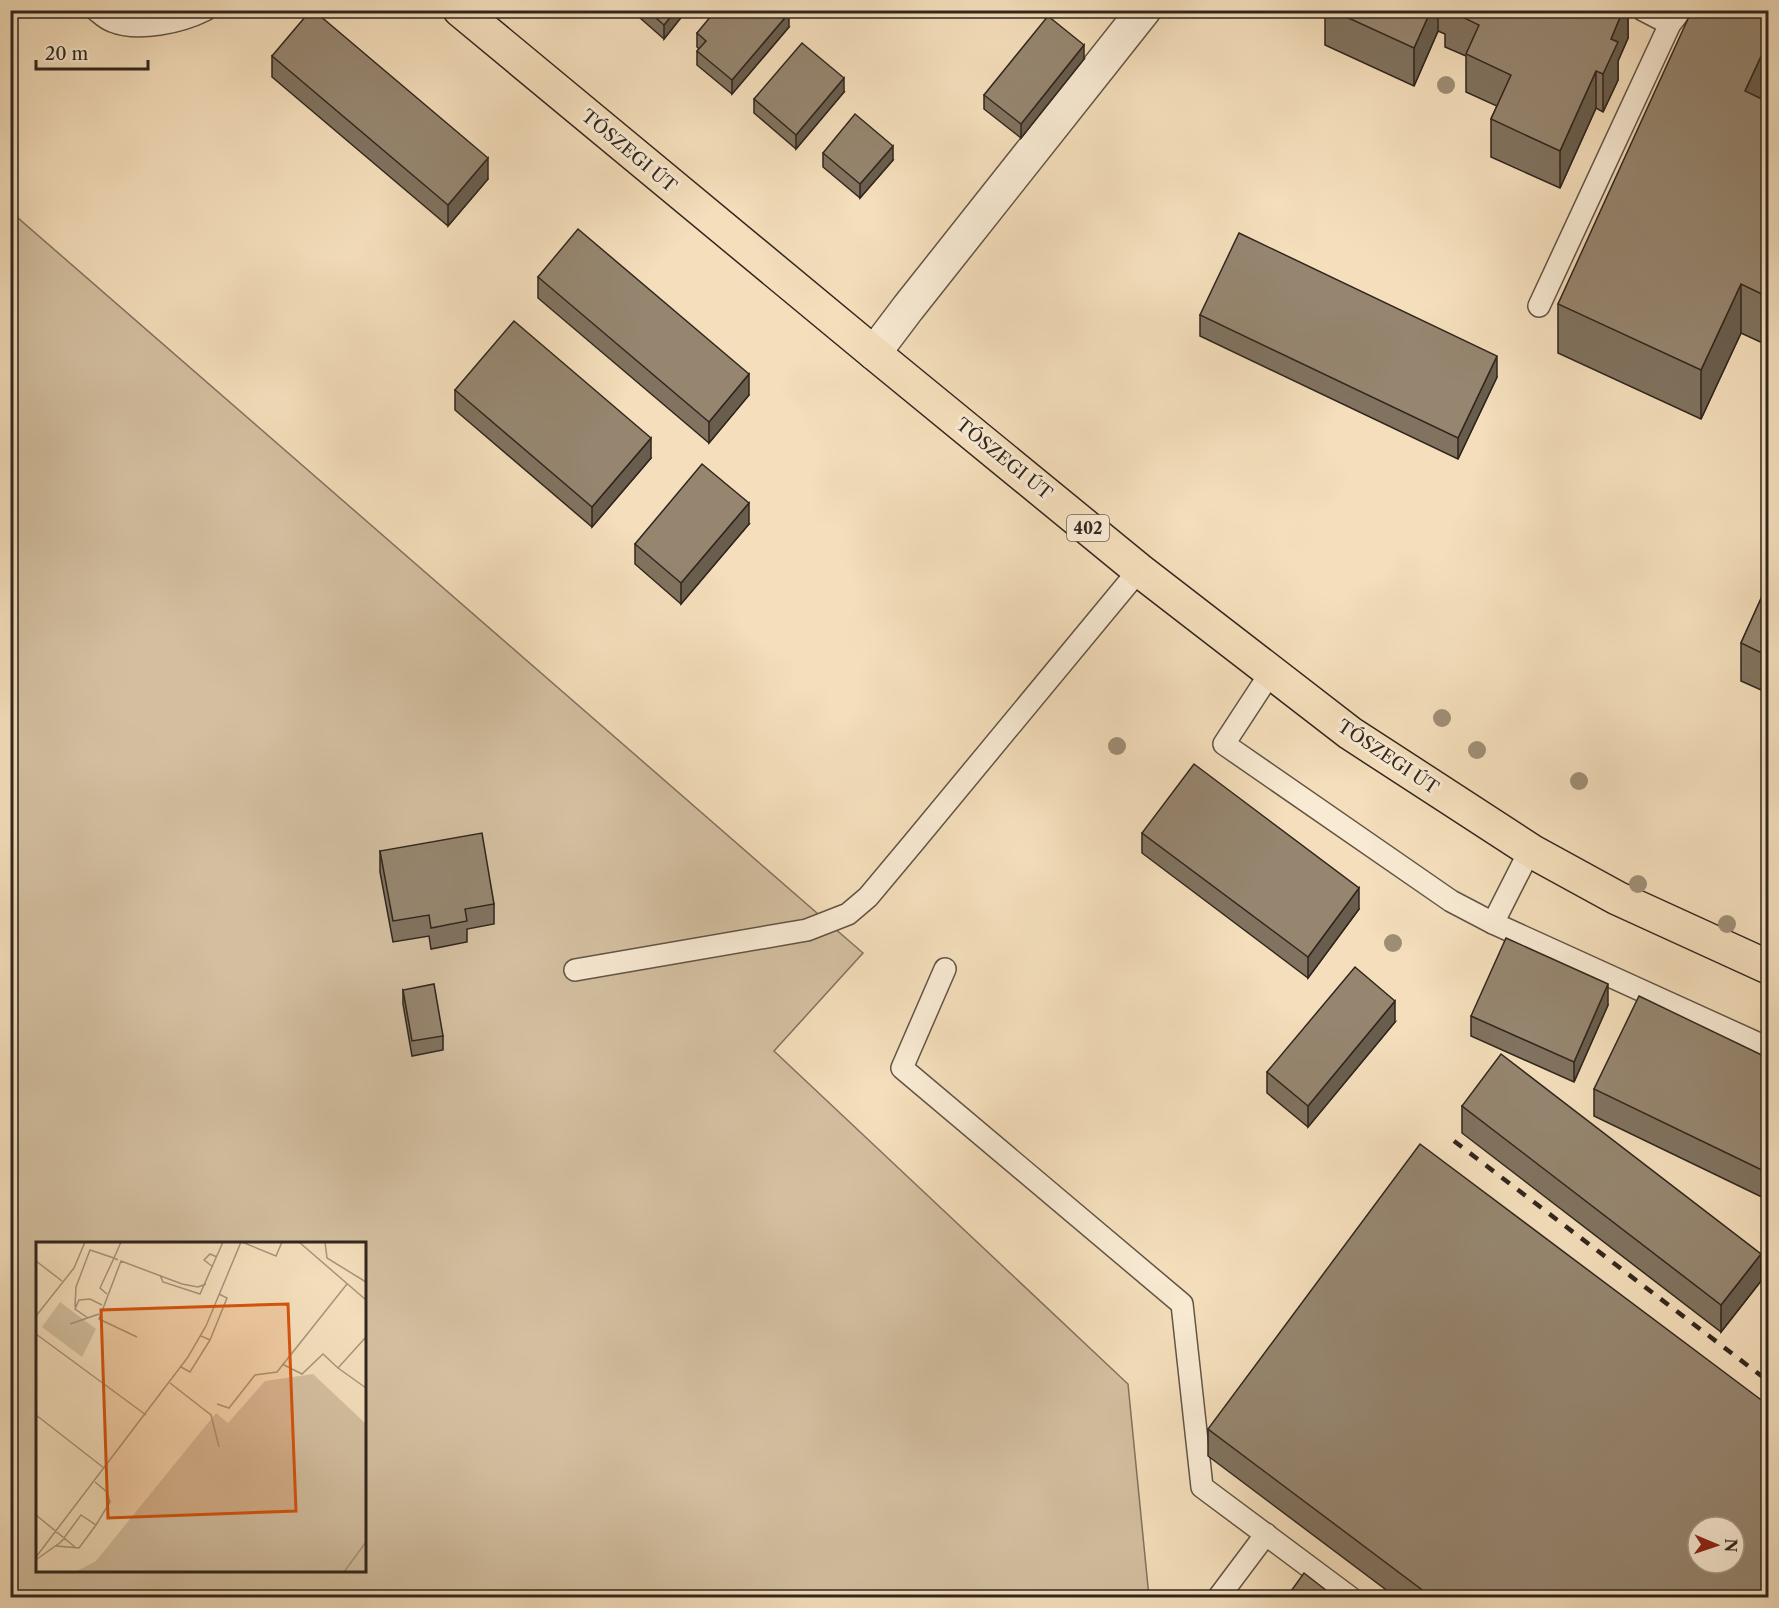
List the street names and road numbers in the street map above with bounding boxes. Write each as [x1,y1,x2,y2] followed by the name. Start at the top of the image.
[577,104,682,197] street label: TÓSZEGI ÚT
[952,413,1058,505] street label: TÓSZEGI ÚT
[1067,515,1109,541] road number: 402
[1333,714,1444,799] street label: TÓSZEGI ÚT

